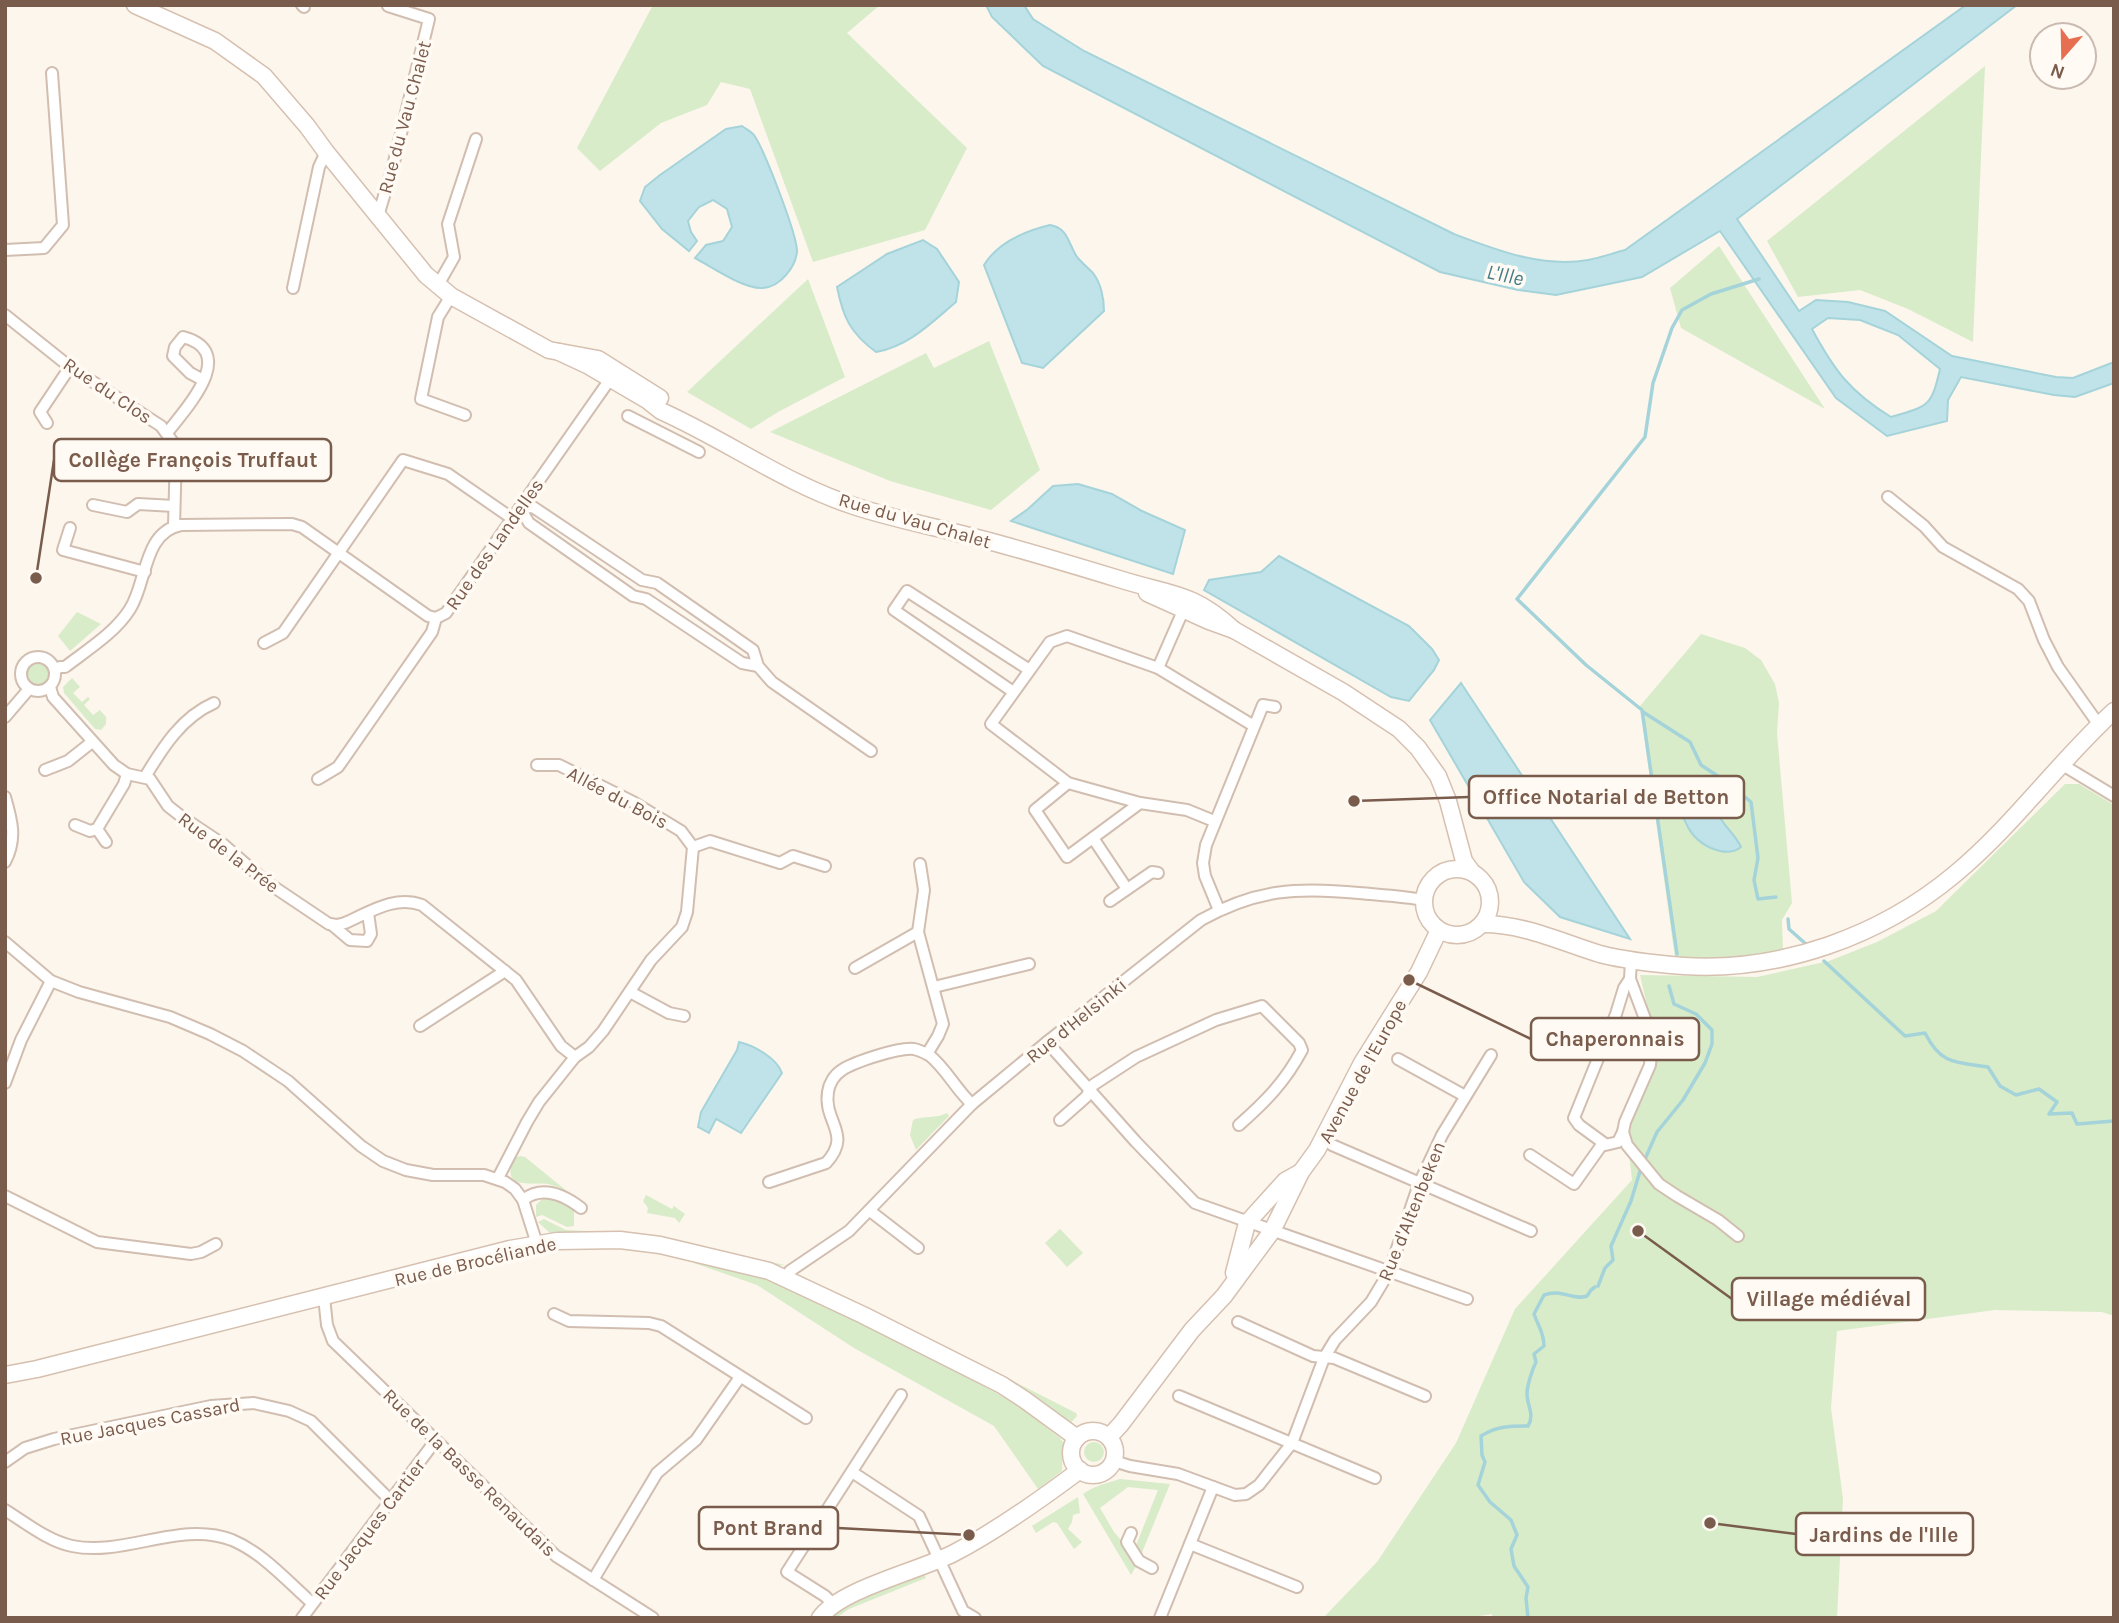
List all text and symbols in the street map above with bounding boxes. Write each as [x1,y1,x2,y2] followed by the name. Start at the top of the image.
[2028,21,2098,91] north arrow
[374,39,436,196] street label: Rue du Vau Chalet
[2047,58,2068,84] text: N
[1484,259,1526,291] water label: L'Ille
[59,353,156,428] street label: Rue du Clos
[54,439,331,481] callout: Collège François Truffaut
[68,448,318,472] text: Collège François Truffaut
[441,475,548,614] street label: Rue des Landelles
[836,489,993,553] street label: Rue du Vau Chalet
[563,762,672,834] street label: Allée du Bois
[1469,776,1744,818] callout: Office Notarial de Betton
[1483,785,1729,809] text: Office Notarial de Betton
[174,808,283,898] street label: Rue de la Prée
[1022,974,1131,1068] street label: Rue d'Helsinki
[1314,996,1411,1147] street label: Avenue de l'Europe
[1531,1018,1699,1060] callout: Chaperonnais
[1545,1027,1685,1051] text: Chaperonnais
[1374,1138,1450,1284] street label: Rue d'Altenbeken
[392,1233,558,1291] street label: Rue de Brocéliande
[1732,1278,1925,1320] callout: Village médiéval
[1747,1287,1911,1311] text: Village médiéval
[378,1384,560,1561] street label: Rue de la Basse Renaudais
[58,1394,242,1450] street label: Rue Jacques Cassard
[310,1455,430,1604] street label: Rue Jacques Cartier
[699,1507,838,1549] callout: Pont Brand
[1796,1513,1973,1555] callout: Jardins de l'Ille
[713,1516,823,1540] text: Pont Brand
[1810,1523,1958,1547] text: Jardins de l'Ille

